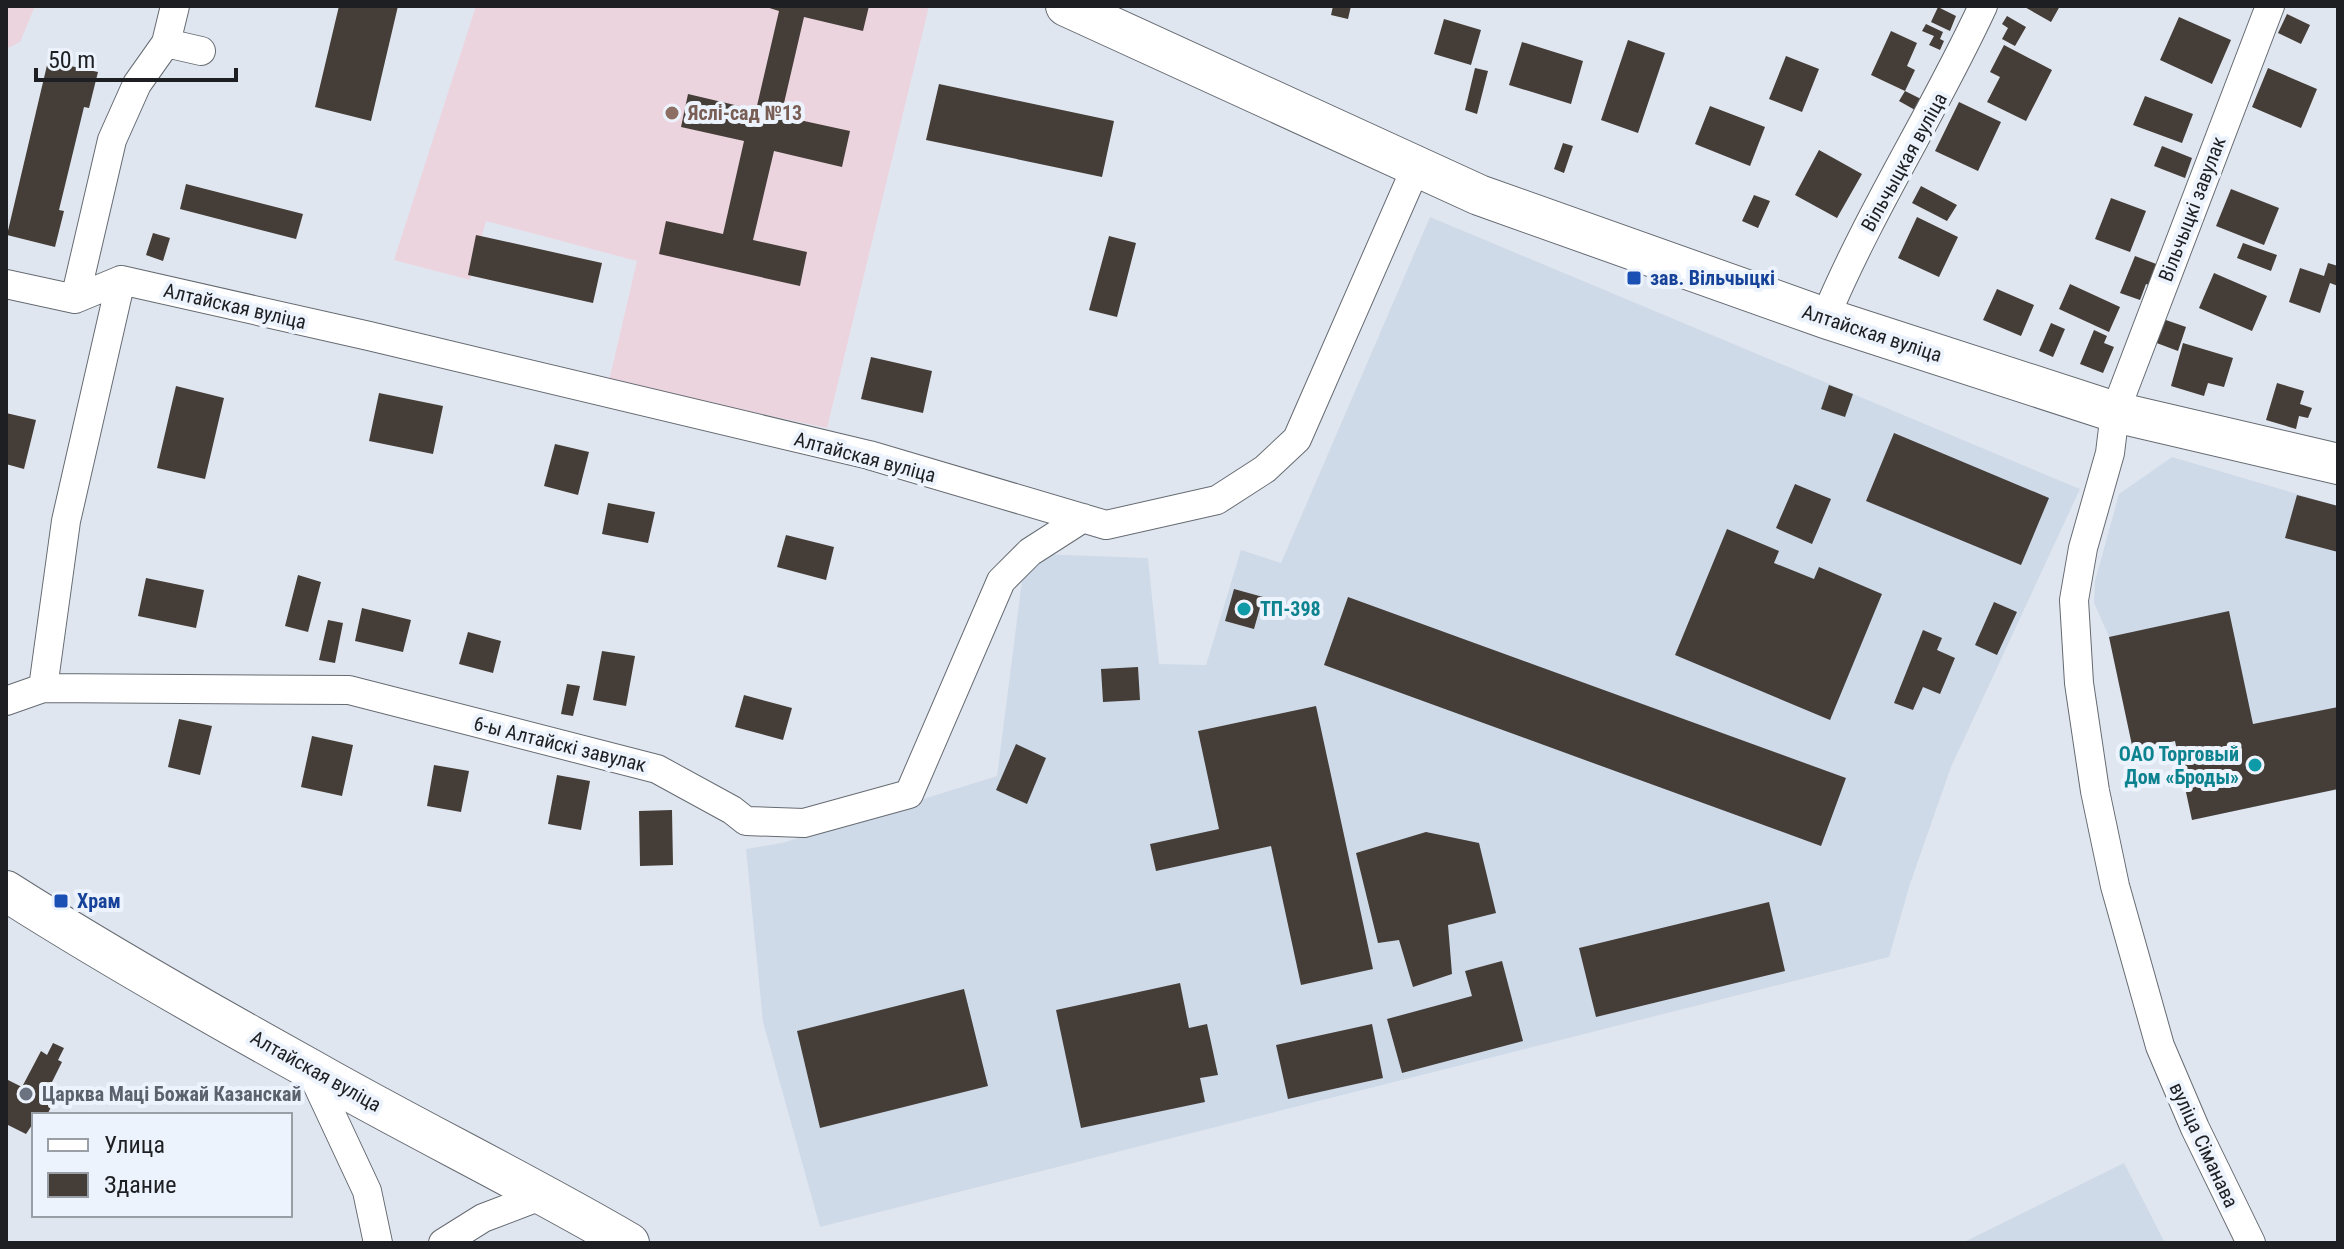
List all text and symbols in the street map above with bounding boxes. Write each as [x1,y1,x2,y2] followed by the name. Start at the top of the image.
[36,32,236,82] scale bar
[48,46,95,74] text: 50 m
[1856,88,1952,236] street label: Вільчыцкая вуліца
[687,101,802,125] place label: Яслі-сад №13
[663,104,681,122] marker: Яслі-сад №13
[2153,133,2231,285] street label: Вільчыцкі завулак
[1650,266,1775,290] place label: зав. Вільчыцкі
[1625,269,1643,287] marker: зав. Вільчыцкі
[161,278,309,334] street label: Алтайская вуліца
[1799,299,1945,367] street label: Алтайская вуліца
[792,427,938,487] street label: Алтайская вуліца
[1260,597,1321,621] place label: ТП-398
[1235,600,1253,618] marker: ТП-398
[471,711,649,777] street label: 6-ы Алтайскі завулак
[2119,742,2239,789] place label: ОАО Торговый Дом «Броды»
[2246,756,2264,774] marker: ОАО Торговый Дом «Броды»
[77,889,121,913] place label: Храм
[52,892,70,910] marker: Храм
[247,1025,385,1117] street label: Алтайская вуліца
[2165,1079,2243,1211] street label: вуліца Сіманава
[42,1082,301,1106] place label: Царква Маці Божай Казанскай
[17,1085,35,1103] marker: Царква Маці Божай Казанскай
[32,1113,292,1217] legend
[104,1131,165,1159] text: Улица
[104,1171,176,1199] text: Здание

